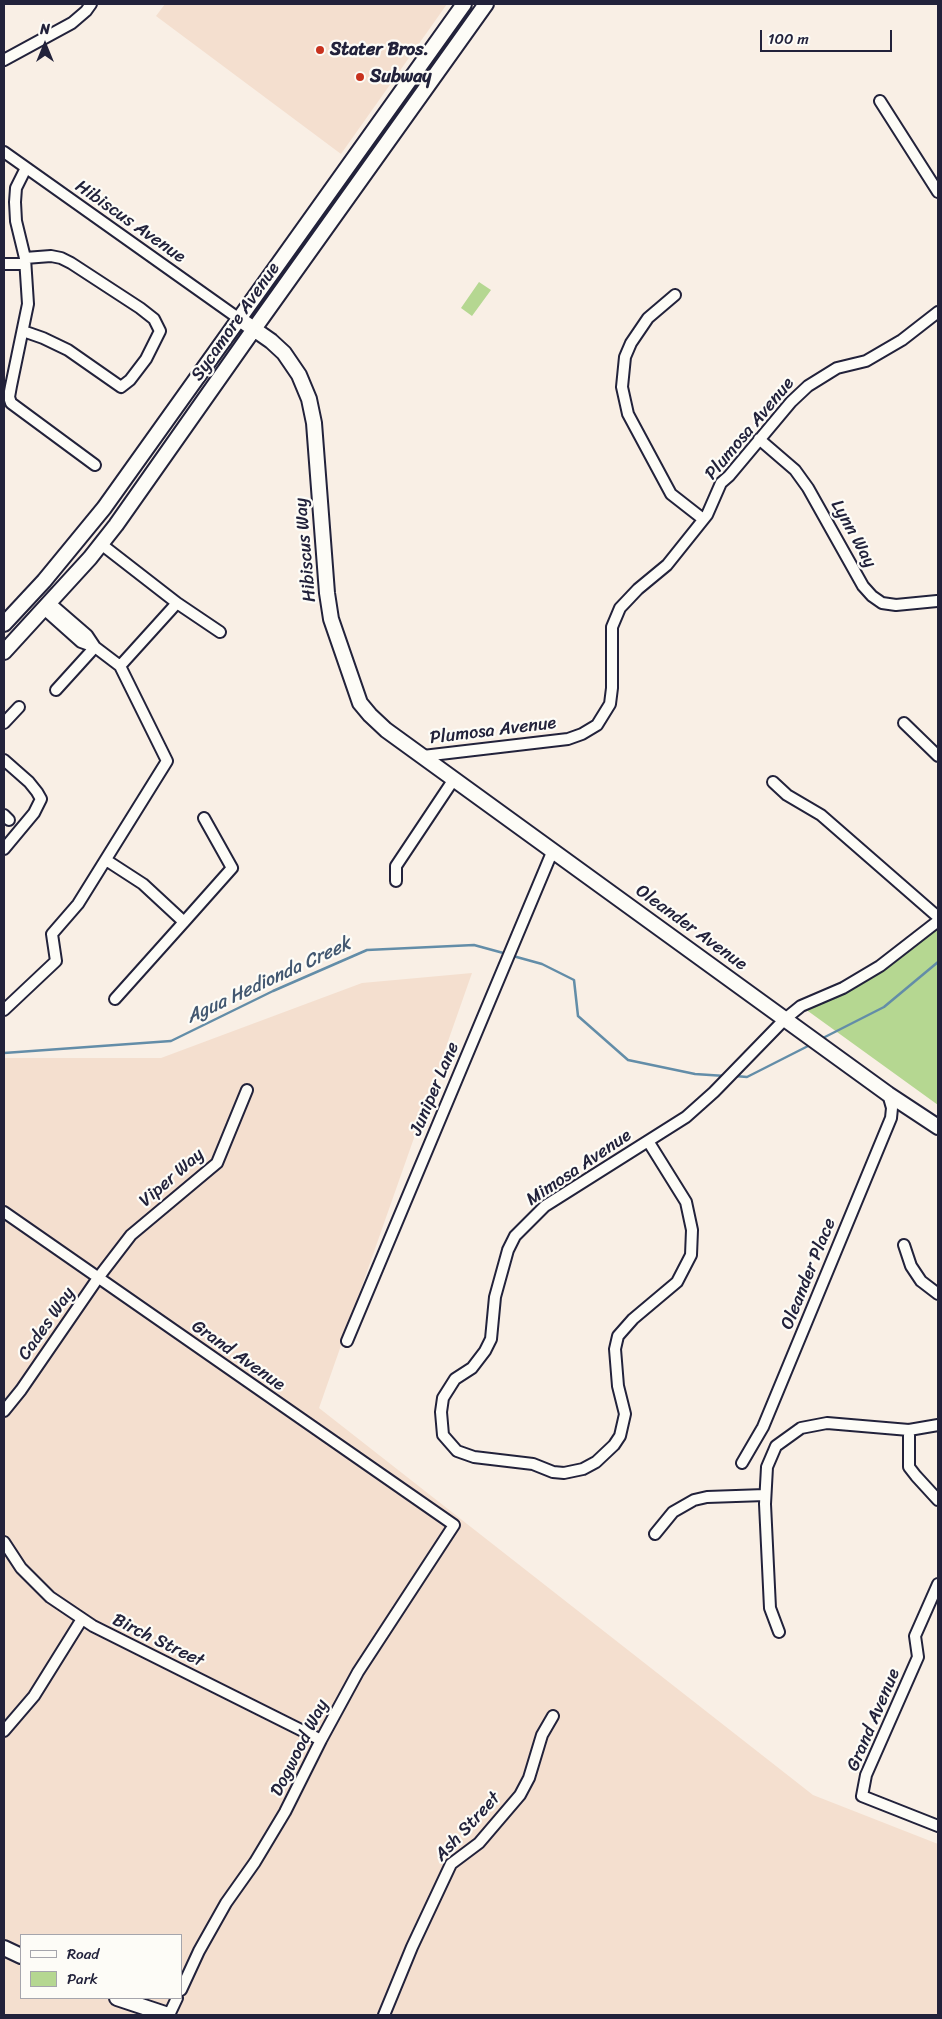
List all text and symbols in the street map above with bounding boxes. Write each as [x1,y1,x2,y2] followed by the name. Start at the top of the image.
[40,17,50,42] text: N
[20,20,70,70] north arrow
[762,20,894,52] scale bar
[768,26,809,52] text: 100 m
[330,39,429,61] place label: Stater Bros.
[314,44,326,56] marker: Stater Bros.
[370,66,432,88] place label: Subway
[354,71,366,83] marker: Subway
[71,176,189,268] street label: Hibiscus Avenue
[187,259,285,385] street label: Sycamore Avenue
[701,373,799,485] street label: Plumosa Avenue
[826,496,880,572] street label: Lynn Way
[291,497,321,603] street label: Hibiscus Way
[429,713,557,749] street label: Plumosa Avenue
[631,880,751,976] street label: Oleander Avenue
[183,933,355,1029] water label: Agua Hedionda Creek
[406,1039,464,1139] street label: Juniper Lane
[522,1125,636,1211] street label: Mimosa Avenue
[135,1144,209,1212] street label: Viper Way
[777,1215,841,1333] street label: Oleander Place
[14,1283,80,1365] street label: Cades Way
[187,1316,289,1396] street label: Grand Avenue
[109,1610,207,1672] street label: Birch Street
[843,1666,905,1774] street label: Grand Avenue
[266,1696,334,1800] street label: Dogwood Way
[431,1788,505,1866] street label: Ash Street
[20,1934,182,1999] legend
[67,1941,99,1967] text: Road
[67,1966,98,1992] text: Park

